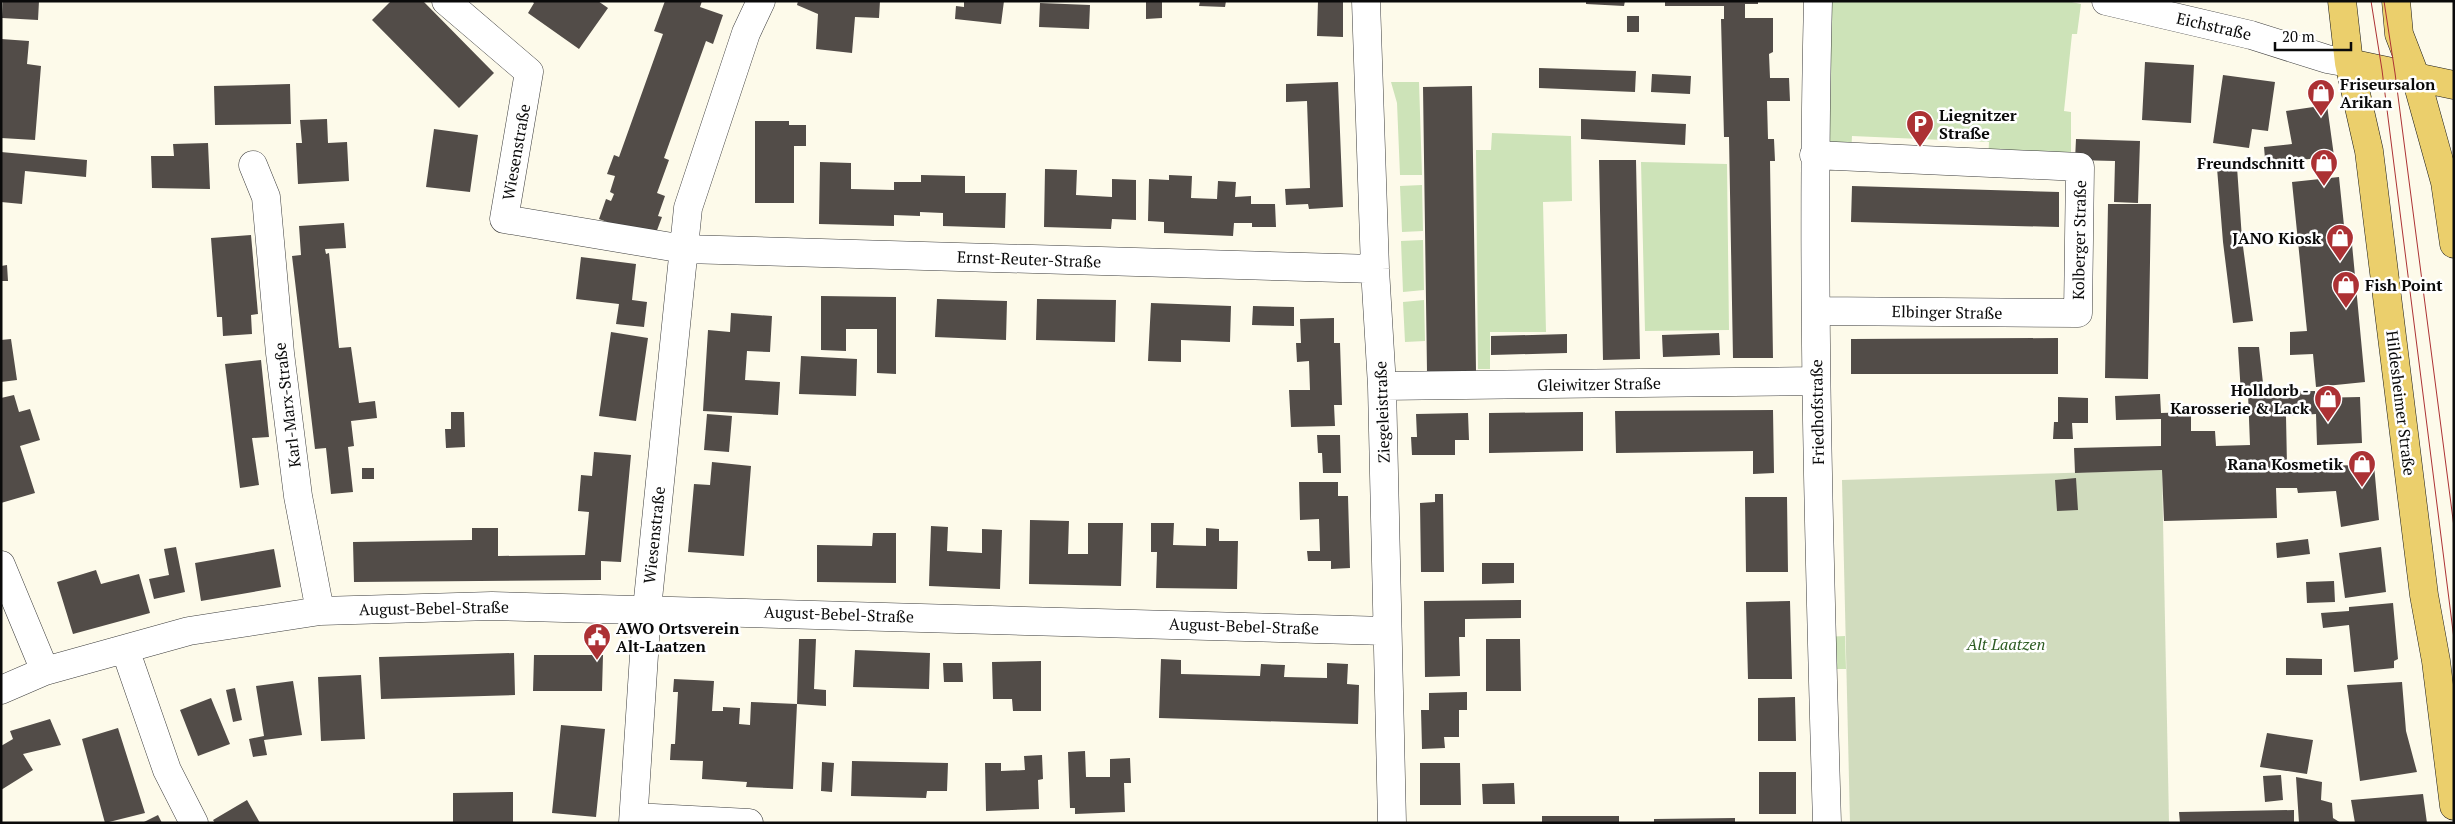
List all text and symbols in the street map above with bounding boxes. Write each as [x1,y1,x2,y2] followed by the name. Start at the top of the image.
[2174,7,2254,45] street label: Eichstraße
[2275,20,2351,52] scale bar
[2282,26,2315,46] text: 20 m
[2340,73,2436,113] place label: Friseursalon Arikan
[2306,78,2336,117] shop icon: Friseursalon Arikan
[497,102,535,202] street label: Wiesenstraße
[1939,104,2017,144] place label: Liegnitzer Straße
[1905,109,1935,148] parking icon: Liegnitzer Straße
[2309,148,2339,187] shop icon: Freundschnitt
[2197,152,2306,174] place label: Freundschnitt
[2067,180,2091,300] street label: Kolberger Straße
[2325,223,2355,262] shop icon: JANO Kiosk
[2232,227,2322,249] place label: JANO Kiosk
[956,245,1102,273] street label: Ernst-Reuter-Straße
[2331,270,2361,309] shop icon: Fish Point
[2365,274,2443,296] place label: Fish Point
[1891,300,2003,324] street label: Elbinger Straße
[2381,329,2421,477] street label: Hildesheimer Straße
[268,341,306,469] street label: Karl-Marx-Straße
[1805,359,1829,465] street label: Friedhofstraße
[1369,361,1395,463] street label: Ziegeleistraße
[1537,372,1661,396] street label: Gleiwitzer Straße
[2170,379,2310,419] place label: Holldorb - Karosserie & Lack
[2313,384,2343,423] shop icon: Holldorb - Karosserie & Lack
[2347,449,2377,488] shop icon: Rana Kosmetik
[2228,453,2344,475] place label: Rana Kosmetik
[638,485,670,585] street label: Wiesenstraße
[359,596,509,620] street label: August-Bebel-Straße
[764,600,914,628] street label: August-Bebel-Straße
[1169,612,1319,640] street label: August-Bebel-Straße
[616,617,740,657] place label: AWO Ortsverein Alt-Laatzen
[582,622,612,661] public building icon: AWO Ortsverein Alt-Laatzen
[1966,633,2045,655] park label: Alt Laatzen

